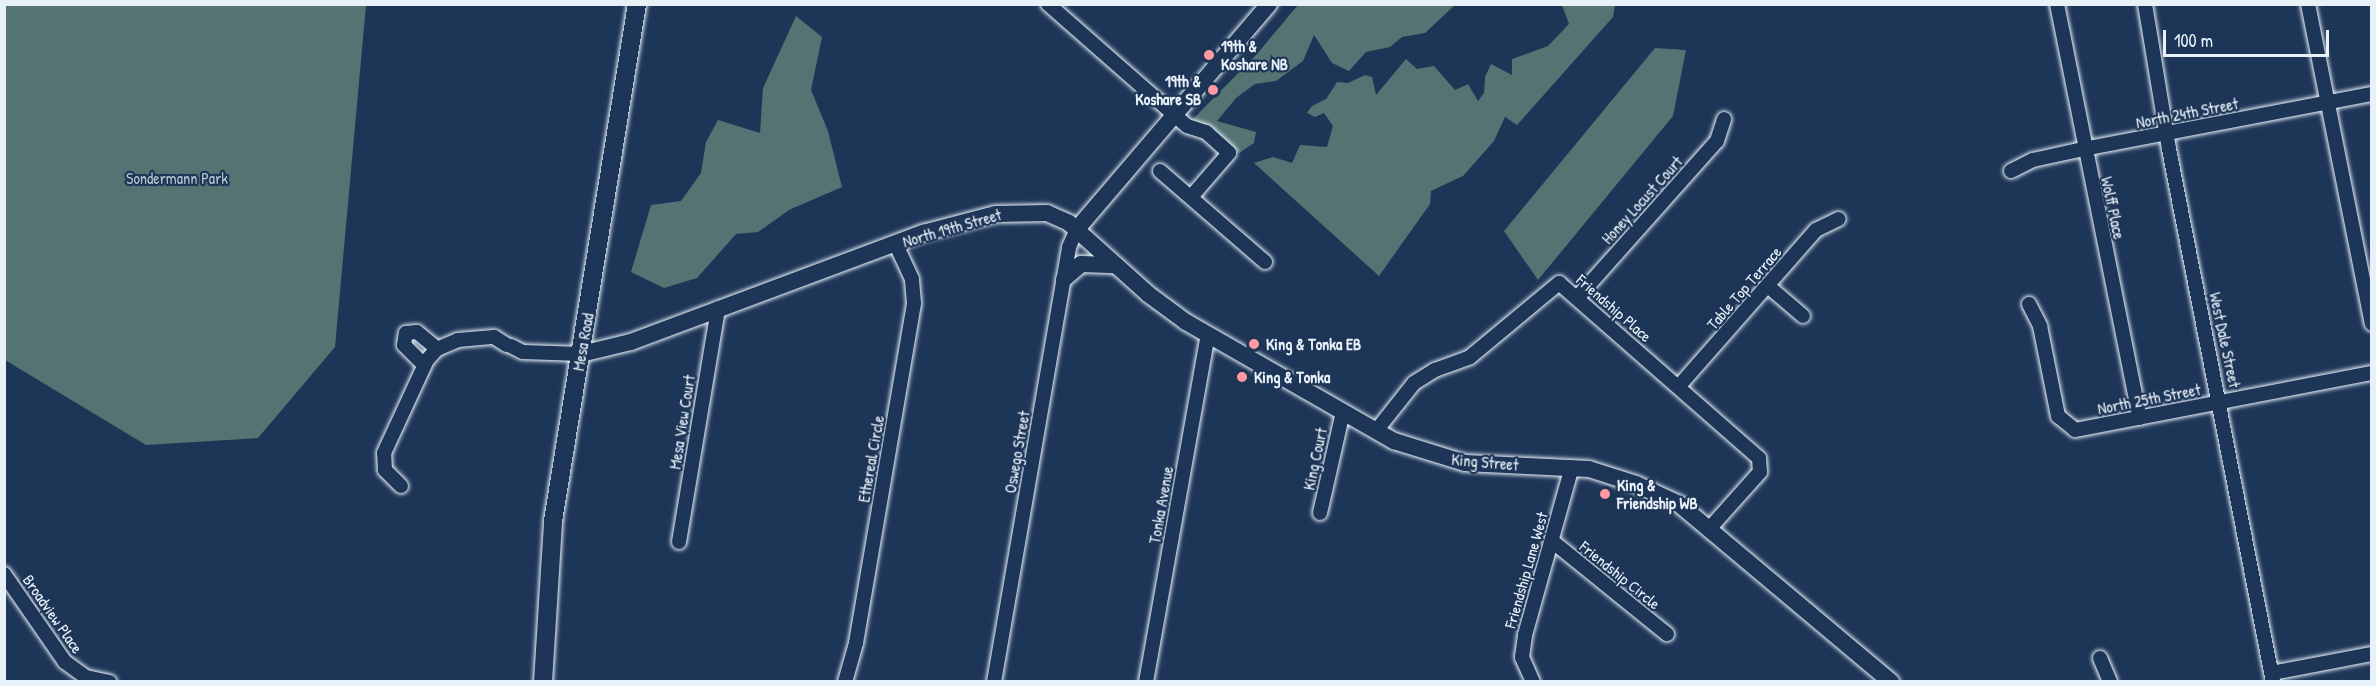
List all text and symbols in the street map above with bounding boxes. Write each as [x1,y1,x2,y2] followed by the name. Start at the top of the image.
[2166,18,2332,56] scale bar
[2174,28,2213,53] text: 100 m
[1221,36,1288,74] place label: 19th & Koshare NB
[1202,48,1216,62] marker: 19th & Koshare NB
[1135,71,1201,109] place label: 19th & Koshare SB
[1206,83,1220,97] marker: 19th & Koshare SB
[2134,94,2240,132] street label: North 24th Street
[1598,152,1686,248] street label: Honey Locust Court
[126,168,228,188] park label: Sondermann Park
[2097,175,2129,241] street label: Wolff Place
[900,205,1004,251] street label: North 19th Street
[1703,242,1785,334] street label: Table Top Terrace
[1572,270,1656,346] street label: Friendship Place
[2206,291,2244,389] street label: West Dale Street
[568,312,598,372] street label: Mesa Road
[1266,334,1361,354] place label: King & Tonka EB
[1247,337,1261,351] marker: King & Tonka EB
[1254,367,1330,387] place label: King & Tonka
[1235,370,1249,384] marker: King & Tonka
[665,373,699,471] street label: Mesa View Court
[2096,380,2202,418] street label: North 25th Street
[1000,409,1034,495] street label: Oswego Street
[854,414,888,504] street label: Ethereal Circle
[1299,426,1331,492] street label: King Court
[1451,450,1519,474] street label: King Street
[1145,465,1177,545] street label: Tonka Avenue
[1617,475,1698,513] place label: King & Friendship WB
[1598,487,1612,501] marker: King & Friendship WB
[1500,510,1552,630] street label: Friendship Lane West
[1576,537,1664,613] street label: Friendship Circle
[19,571,87,657] street label: Broadview Place

